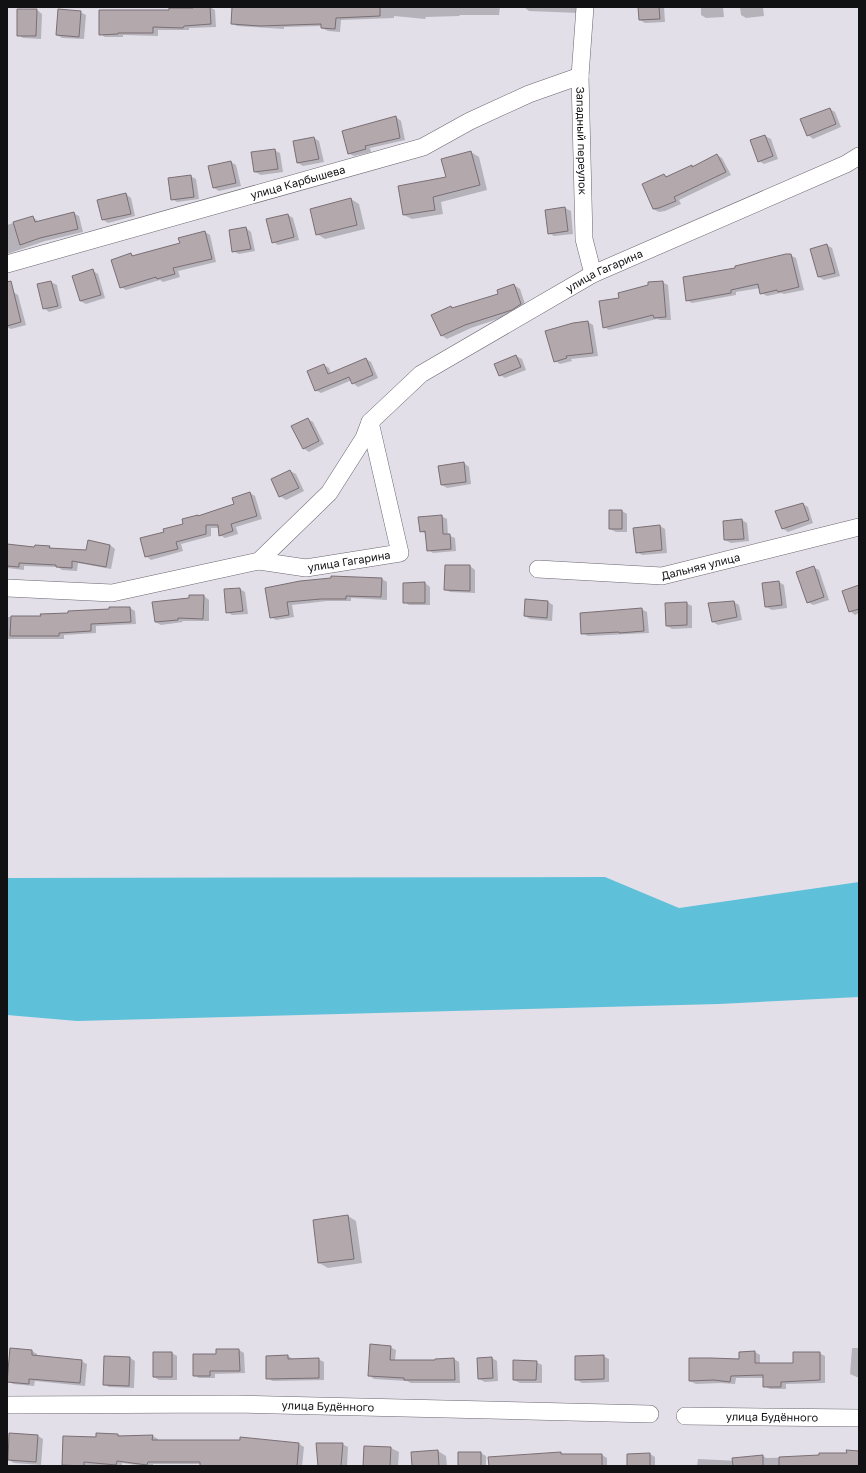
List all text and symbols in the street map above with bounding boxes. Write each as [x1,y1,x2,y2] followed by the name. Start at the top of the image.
[574,87,590,196] street label: Западный переулок
[249,162,346,201] street label: улица Карбышева
[563,246,644,294] street label: улица Гагарина
[306,548,391,574] street label: улица Гагарина
[660,550,741,582] street label: Дальняя улица
[282,1398,375,1413] street label: улица Будённого
[726,1409,819,1424] street label: улица Будённого

